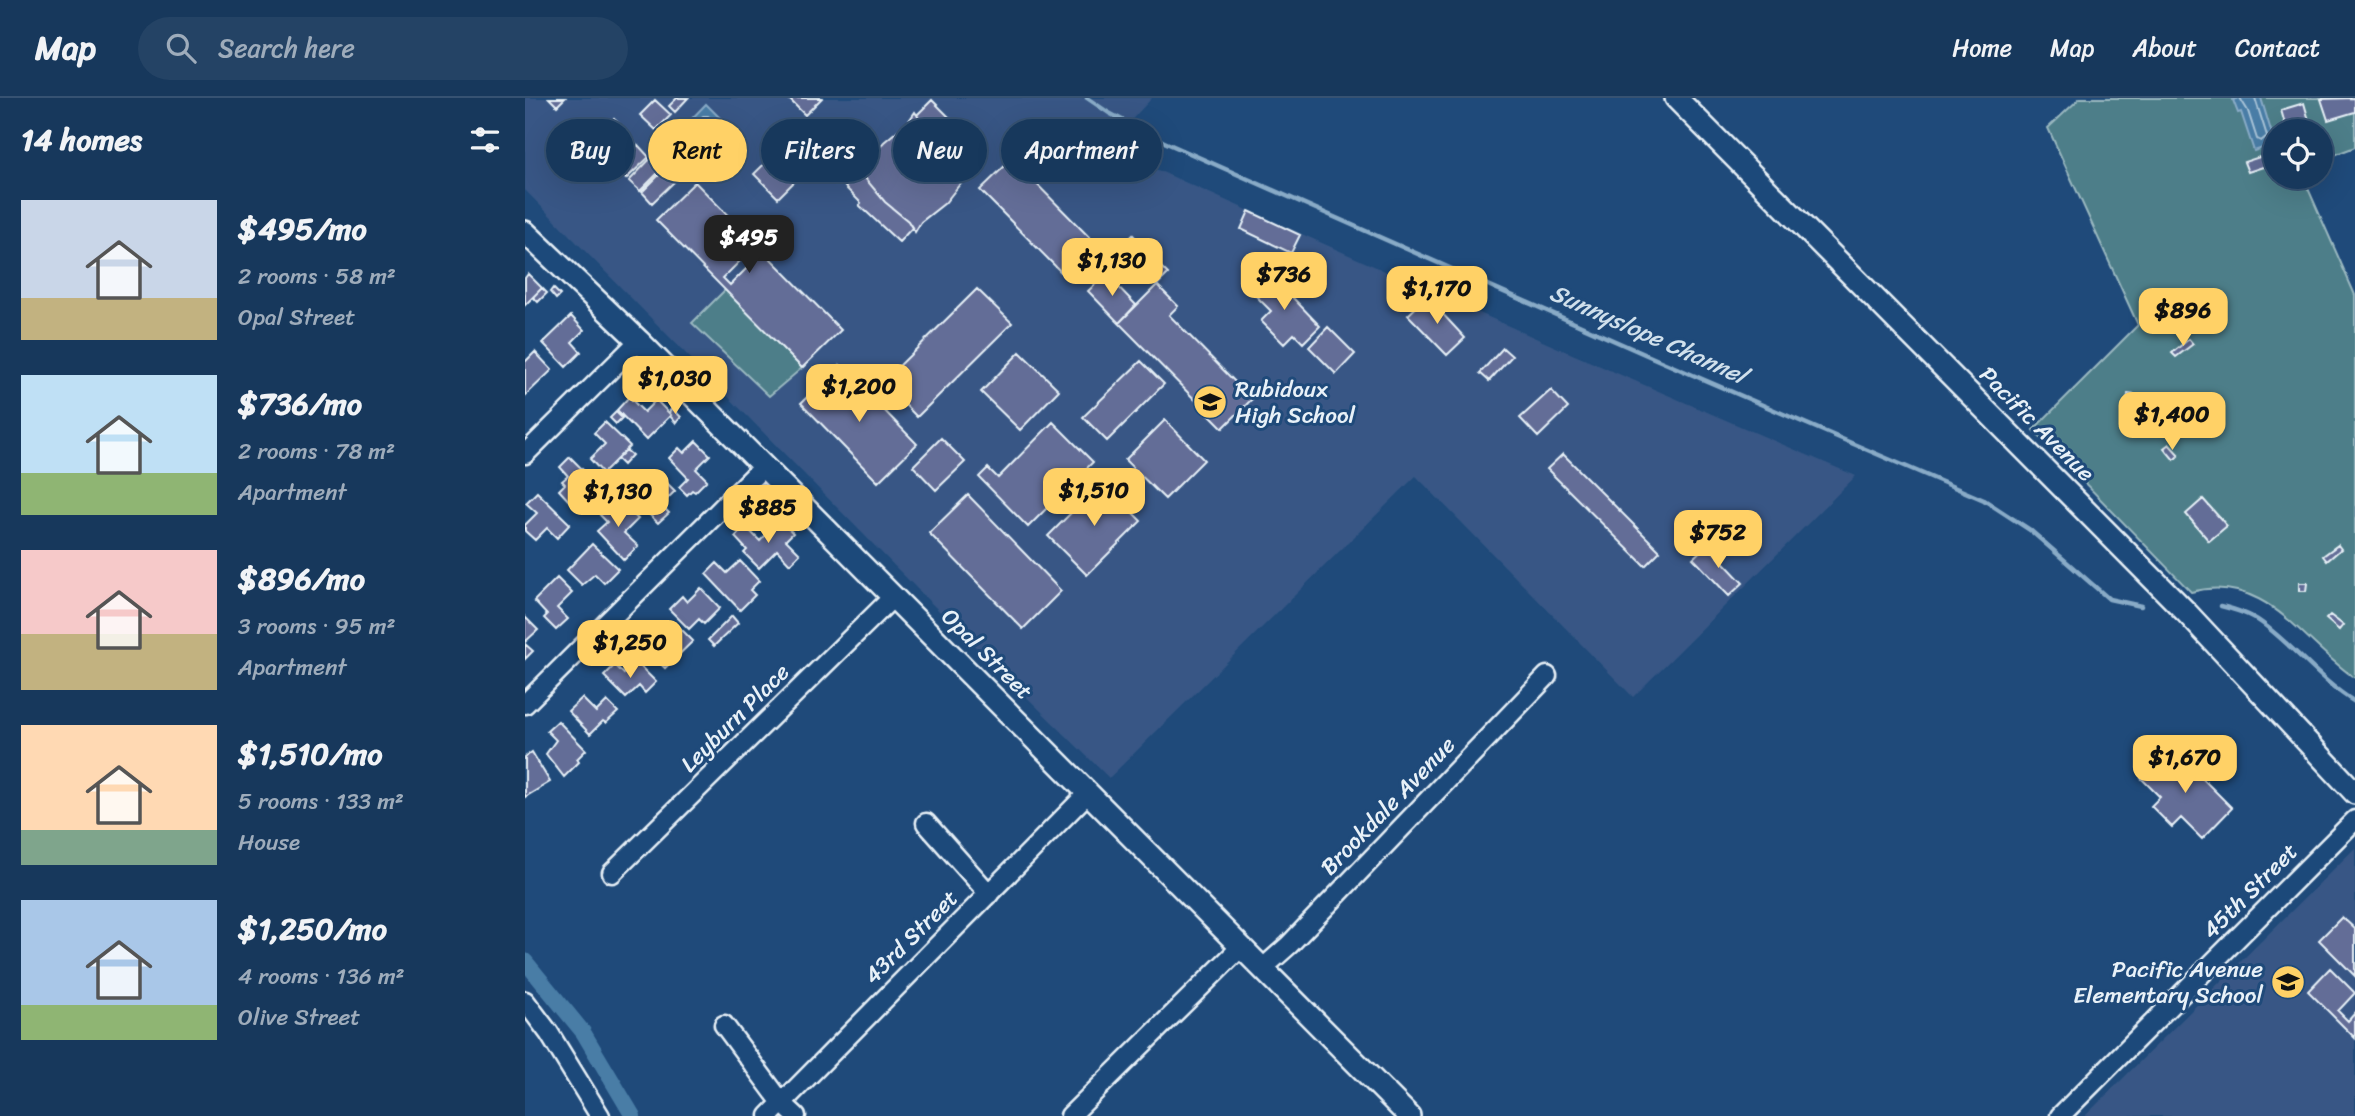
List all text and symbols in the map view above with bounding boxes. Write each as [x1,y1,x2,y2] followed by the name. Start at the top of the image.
[138,17,628,80] search box
[35,19,96,77] text: Map
[218,25,355,71] text: Search here
[1952,27,2012,69] text: Home
[2050,27,2094,69] text: Map
[2132,27,2197,69] text: About
[2235,27,2320,69] text: Contact
[162,29,200,67] icon: search
[21,113,142,167] text: 14 homes
[546,119,634,182] chip: Buy
[648,119,747,182] chip: Rent
[761,119,879,182] chip: Filters
[893,119,987,182] chip: New
[1001,119,1162,182] chip: Apartment
[2263,119,2333,189] map controls
[2263,119,2333,189] button: locate
[466,121,504,159] icon: filters
[238,202,367,256] text: $495/mo
[708,216,790,275] pin: $495
[720,217,778,258] text: $495
[77,228,161,312] icon: home
[1055,238,1169,298] pin: $1,130
[1078,240,1146,281] text: $1,130
[1243,252,1325,312] pin: $736
[1257,254,1311,295] text: $736
[238,256,396,297] text: 2 rooms · 58 m²
[1380,266,1494,326] pin: $1,170
[1402,268,1472,309] text: $1,170
[1543,272,1758,398] water label: Sunnyslope Channel
[2142,288,2224,348] pin: $896
[2155,290,2211,331] text: $896
[238,297,355,338] text: Opal Street
[618,356,732,416] pin: $1,030
[1969,356,2105,492] street label: Pacific Avenue
[638,358,712,399] text: $1,030
[802,364,916,424] pin: $1,200
[822,366,896,407] text: $1,200
[1235,369,1356,436] place label: Rubidoux High School
[238,377,362,431] text: $736/mo
[1191,383,1229,421] school or university icon: Rubidoux High School
[2115,392,2229,452] pin: $1,400
[2135,394,2209,435] text: $1,400
[77,403,161,487] icon: home
[238,431,395,472] text: 2 rooms · 78 m²
[1037,468,1151,528] pin: $1,510
[561,470,675,529] pin: $1,130
[1059,470,1129,511] text: $1,510
[584,471,652,512] text: $1,130
[238,472,347,513] text: Apartment
[727,486,809,545] pin: $885
[739,487,797,528] text: $885
[1677,510,1759,570] pin: $752
[1690,512,1746,553] text: $752
[238,552,365,606] text: $896/mo
[77,578,161,662] icon: home
[931,598,1043,710] street label: Opal Street
[238,606,395,647] text: 3 rooms · 95 m²
[573,620,687,680] pin: $1,250
[593,622,667,663] text: $1,250
[238,647,347,688] text: Apartment
[670,653,800,783] street label: Leyburn Place
[1310,726,1466,886] street label: Brookdale Avenue
[238,727,382,781] text: $1,510/mo
[2128,736,2242,795] pin: $1,670
[2149,737,2221,778] text: $1,670
[77,753,161,837] icon: home
[238,781,404,822] text: 5 rooms · 133 m²
[238,822,300,863] text: House
[2192,833,2308,949] street label: 45th Street
[854,880,968,994] street label: 43rd Street
[238,902,387,956] text: $1,250/mo
[77,928,161,1012] icon: home
[2073,949,2263,1016] place label: Pacific Avenue Elementary School
[238,956,405,997] text: 4 rooms · 136 m²
[2269,963,2307,1001] school or university icon: Pacific Avenue Elementary School
[238,997,360,1038] text: Olive Street

